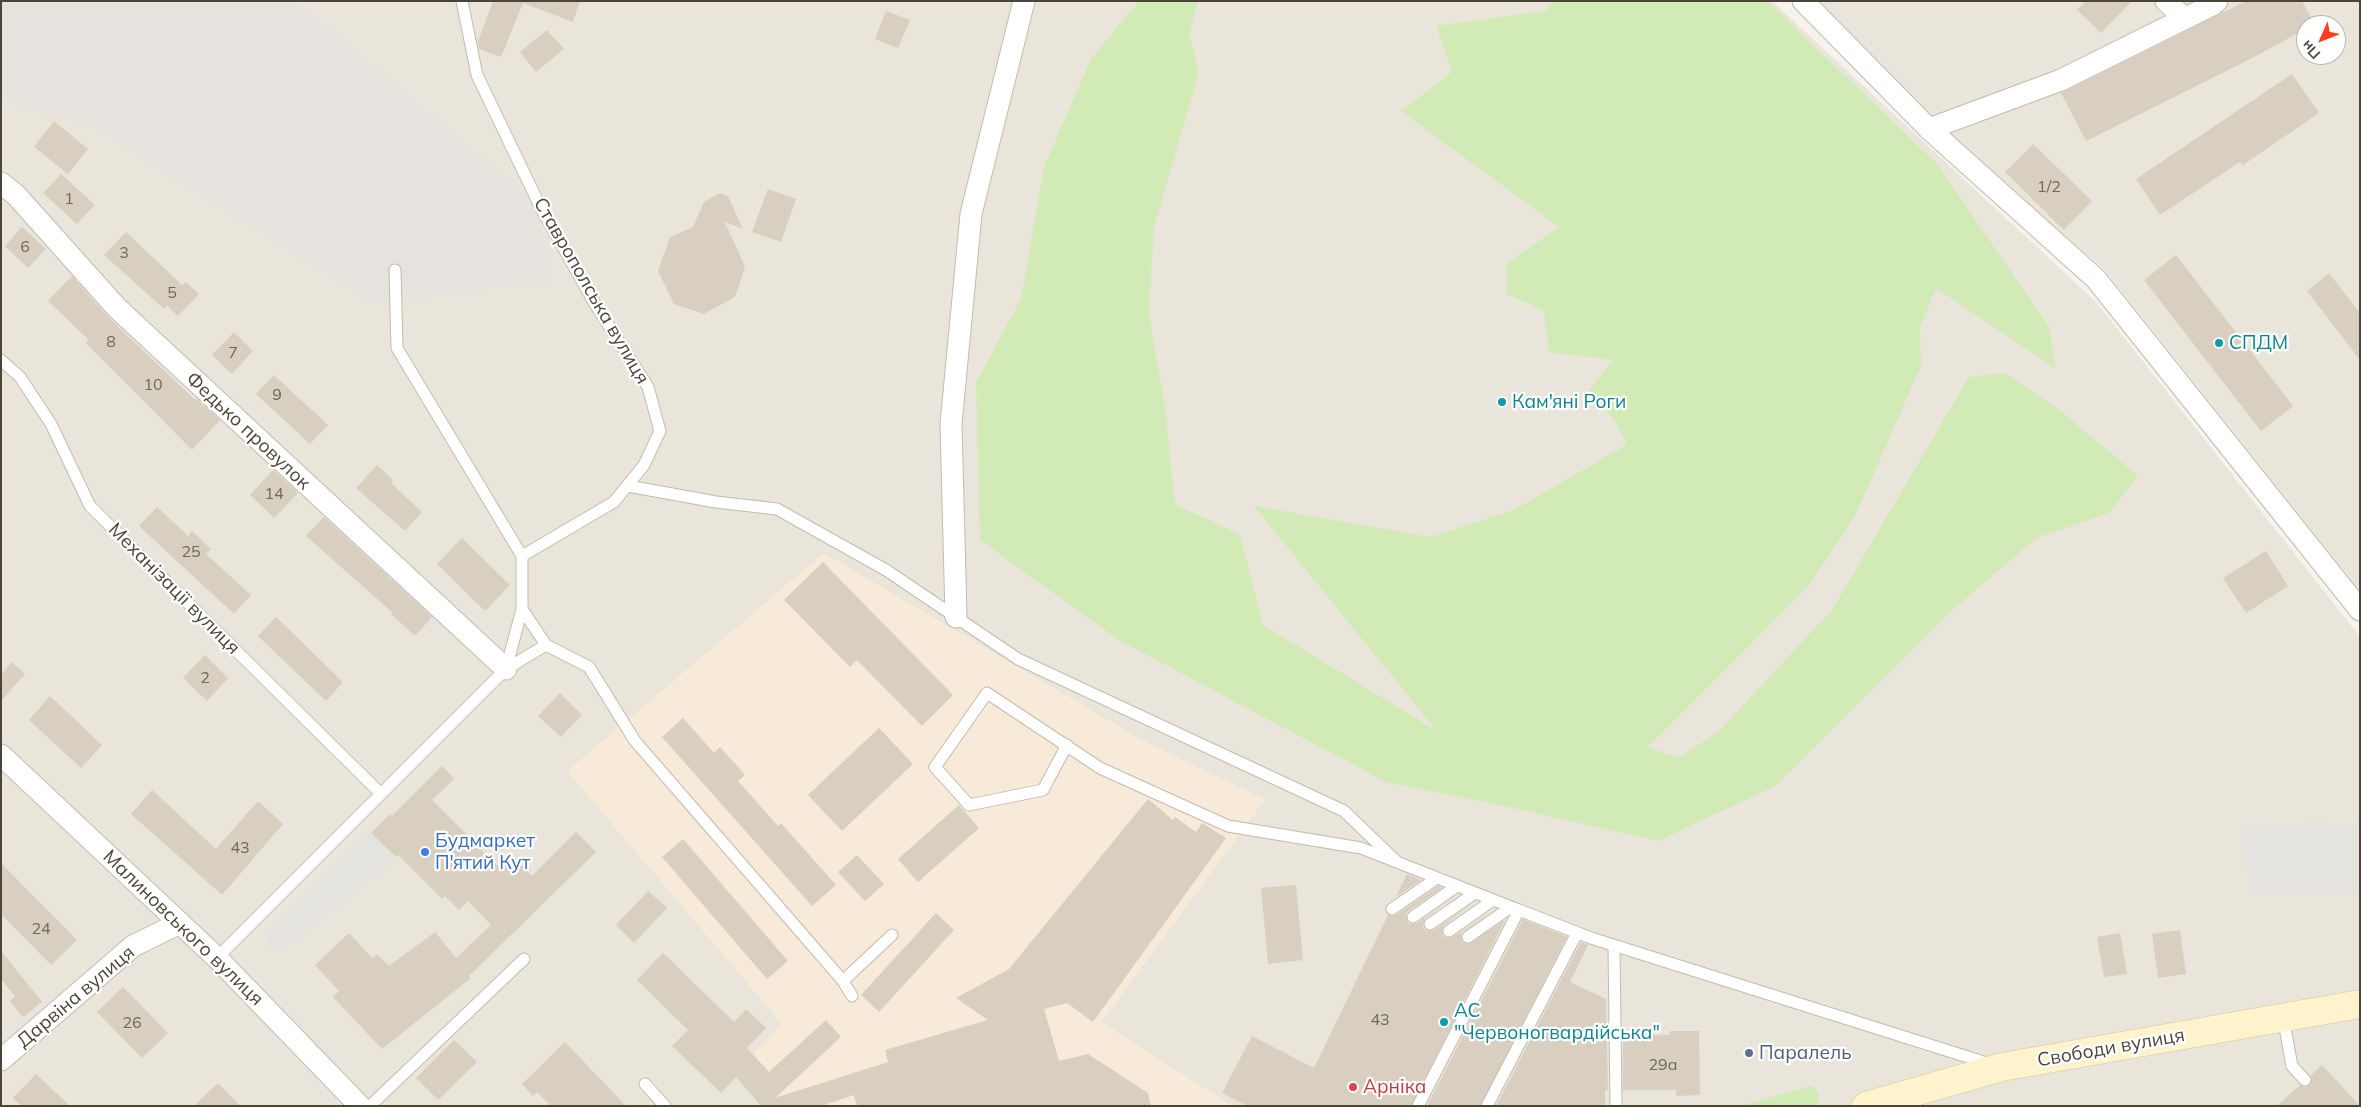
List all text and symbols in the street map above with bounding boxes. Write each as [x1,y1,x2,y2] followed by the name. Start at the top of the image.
[2296,15,2346,65] north arrow
[2298,36,2324,63] text: Пн
[2037,177,2061,197] house number: 1/2
[64,189,74,209] house number: 1
[528,194,654,388] street label: Ставрополська вулиця
[20,237,30,257] house number: 6
[119,243,129,263] house number: 3
[167,283,177,303] house number: 5
[106,332,116,352] house number: 8
[2229,332,2288,354] place label: СПДМ
[2213,337,2225,349] marker: СПДМ
[228,343,238,363] house number: 7
[181,367,315,495] street label: Федько провулок
[143,375,163,395] house number: 10
[272,385,282,405] house number: 9
[1512,391,1626,413] place label: Кам'яні Роги
[1496,396,1508,408] marker: Кам'яні Роги
[264,484,284,504] house number: 14
[104,519,244,659] street label: Механізації вулиця
[181,542,201,562] house number: 25
[200,668,210,688] house number: 2
[435,830,535,874] place label: Будмаркет П'ятий Кут
[230,838,250,858] house number: 43
[98,846,268,1010] street label: Малиновського вулиця
[419,846,431,858] marker: Будмаркет П'ятий Кут
[31,919,51,939] house number: 24
[13,941,139,1053] street label: Дарвіна вулиця
[1454,1000,1660,1044] place label: АС "Червоногвардійська"
[1370,1010,1390,1030] house number: 43
[122,1013,142,1033] house number: 26
[1438,1016,1450,1028] marker: АС "Червоногвардійська"
[2035,1024,2187,1072] street label: Свободи вулиця
[1759,1042,1852,1064] place label: Паралель
[1743,1047,1755,1059] marker: Паралель
[1649,1055,1677,1075] house number: 29а
[1363,1076,1426,1098] place label: Арніка
[1347,1081,1359,1093] marker: Арніка

